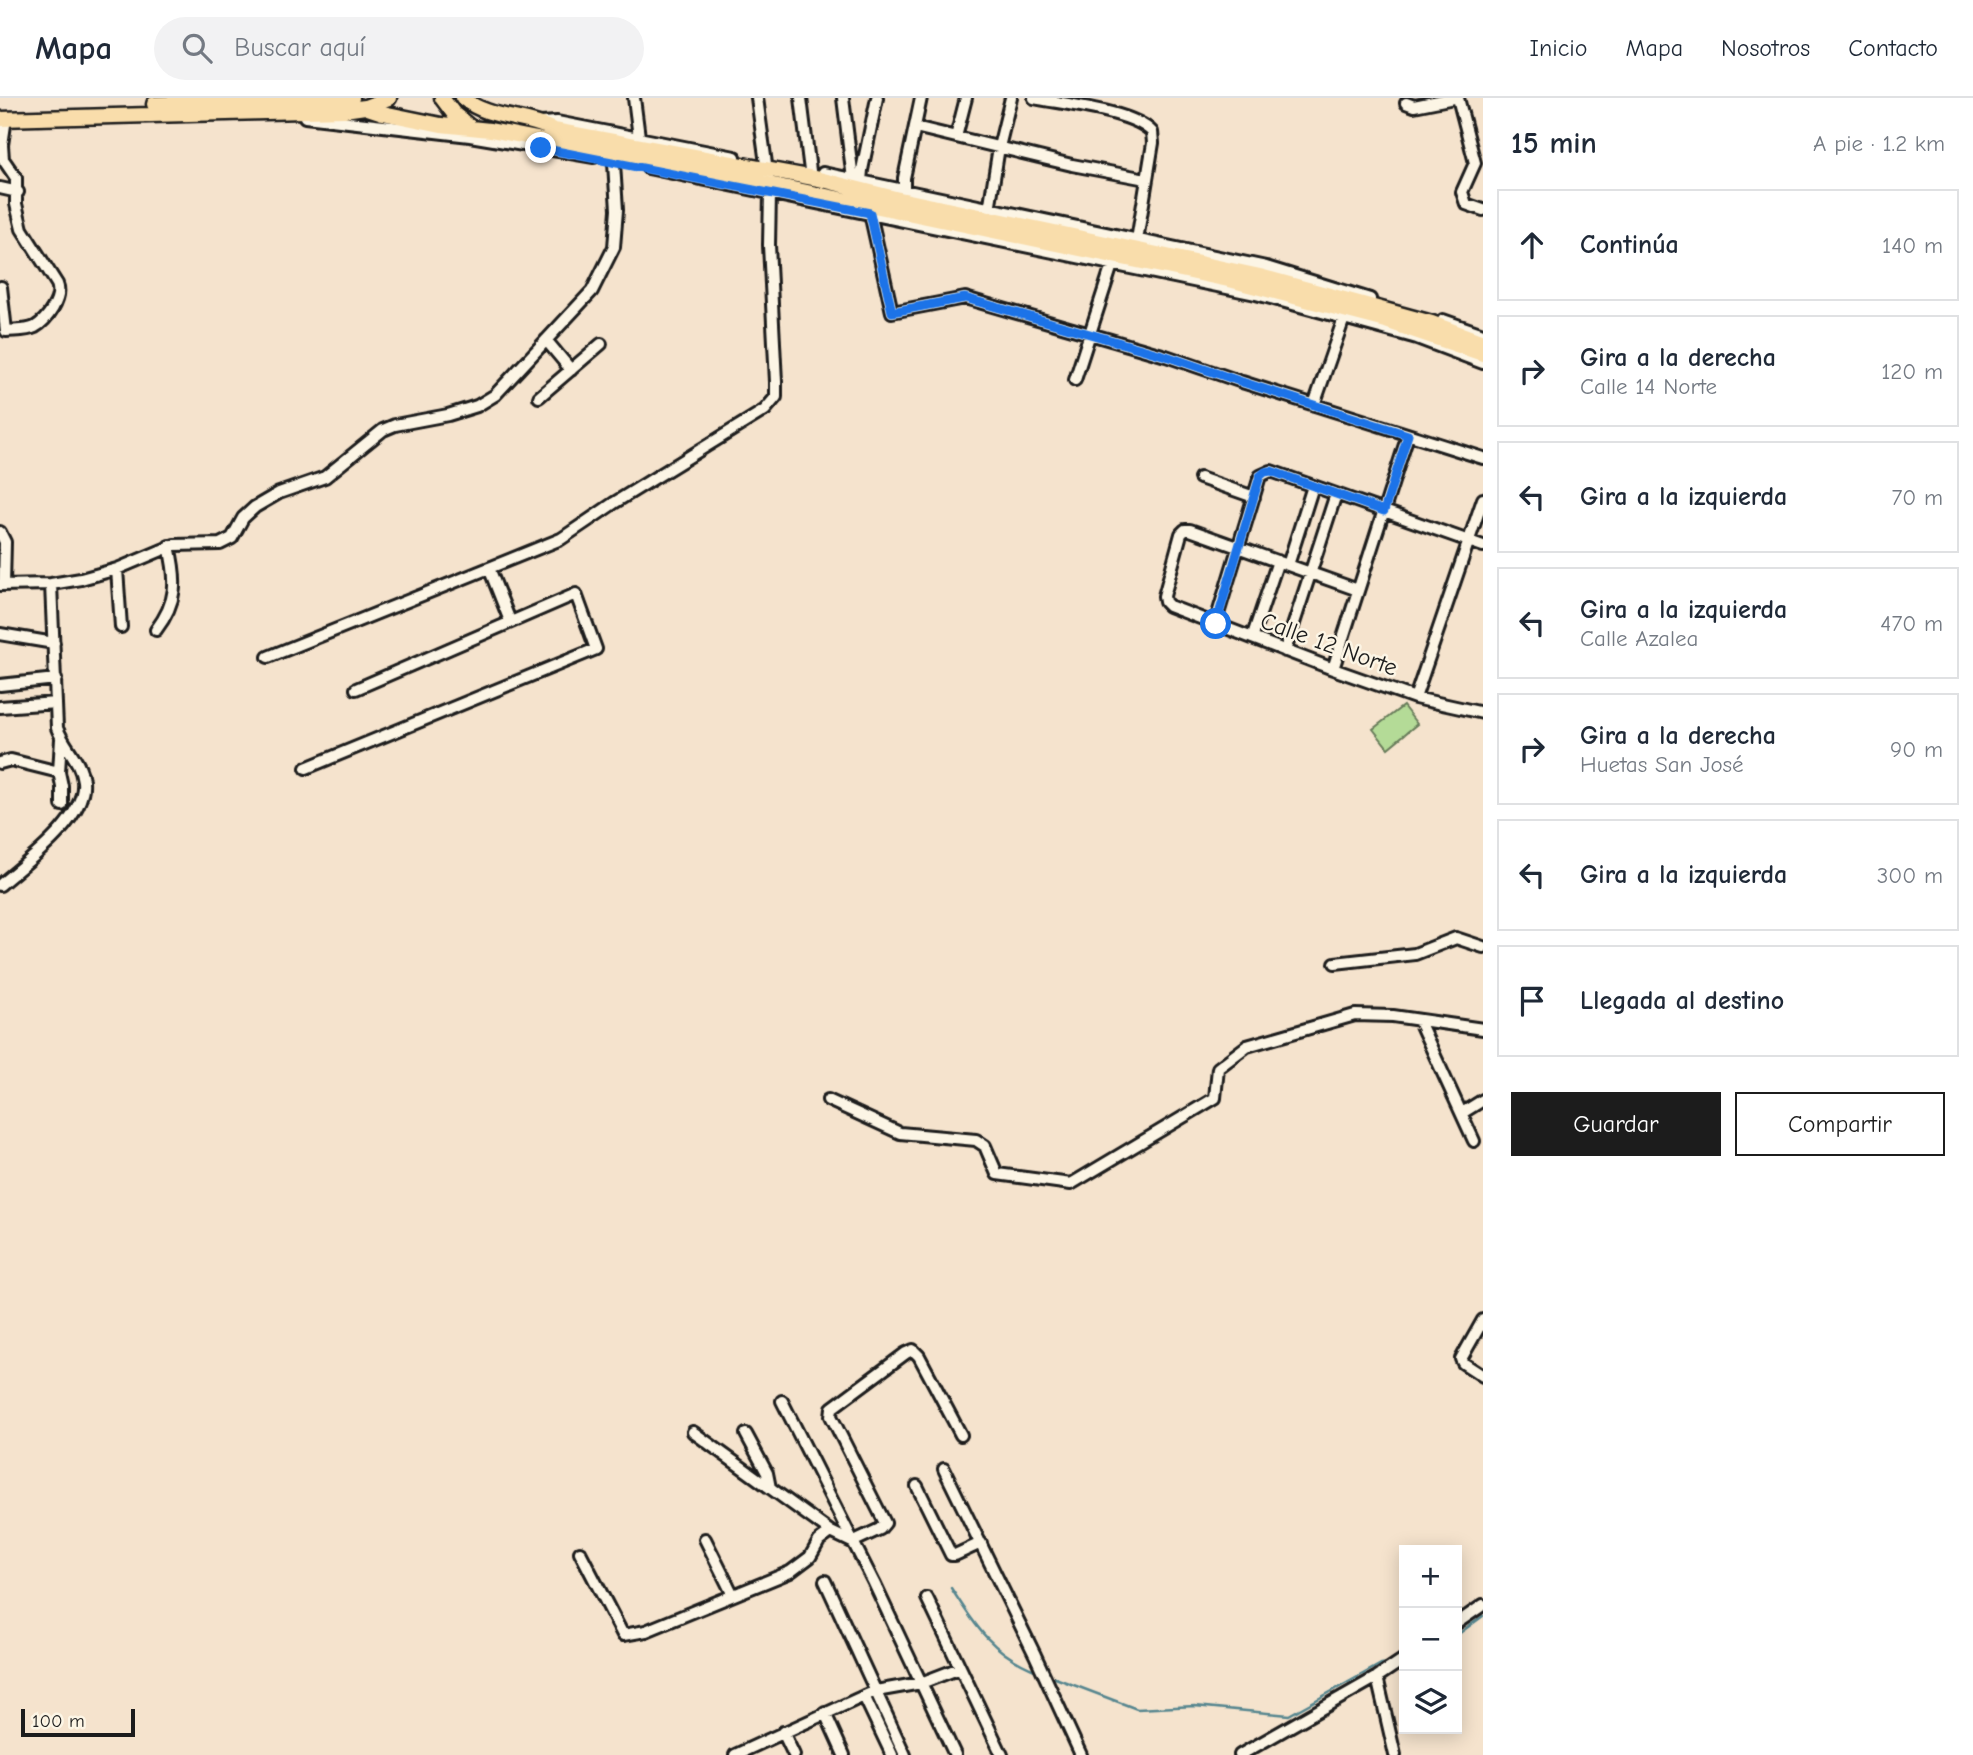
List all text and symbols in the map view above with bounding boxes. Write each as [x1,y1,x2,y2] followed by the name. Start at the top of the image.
[154,17,644,80] search box
[35,29,112,67] text: Mapa
[178,29,216,67] icon: search
[234,33,365,63] text: Buscar aquí
[1530,34,1587,62] text: Inicio
[1625,34,1683,62] text: Mapa
[1721,34,1810,62] text: Nosotros
[1848,34,1938,62] text: Contacto
[1511,126,1597,161] text: 15 min
[1813,130,1945,157] text: A pie · 1.2 km
[525,132,556,163] route end
[1513,226,1551,264] icon: ahead
[1580,230,1679,260] text: Continúa
[1882,232,1943,259] text: 140 m
[1580,343,1776,373] text: Gira a la derecha
[1513,352,1551,390] icon: right
[1881,358,1943,385] text: 120 m
[1580,373,1717,400] text: Calle 14 Norte
[1513,478,1551,516] icon: left
[1580,482,1787,512] text: Gira a la izquierda
[1891,484,1943,511] text: 70 m
[1580,595,1787,625] text: Gira a la izquierda
[1513,604,1551,642] icon: left
[1257,606,1401,682] street label: Calle 12 Norte
[1200,608,1231,639] route start
[1880,610,1943,637] text: 470 m
[1580,625,1698,652] text: Calle Azalea
[1580,721,1776,751] text: Gira a la derecha
[1513,730,1551,768] icon: right
[1890,736,1943,763] text: 90 m
[1580,751,1743,778] text: Huetas San José
[1513,856,1551,894] icon: left
[1580,860,1787,890] text: Gira a la izquierda
[1877,862,1943,889] text: 300 m
[1513,982,1551,1020] icon: arrive
[1580,986,1784,1016] text: Llegada al destino
[1511,1092,1721,1156] button: Guardar
[1735,1092,1945,1156] button: Compartir
[1399,1545,1462,1734] map controls
[1399,1545,1462,1608] button: +
[1399,1608,1462,1671] button: −
[1399,1671,1462,1734] button: layers
[21,1706,135,1738] scale bar
[32,1710,85,1732] text: 100 m

